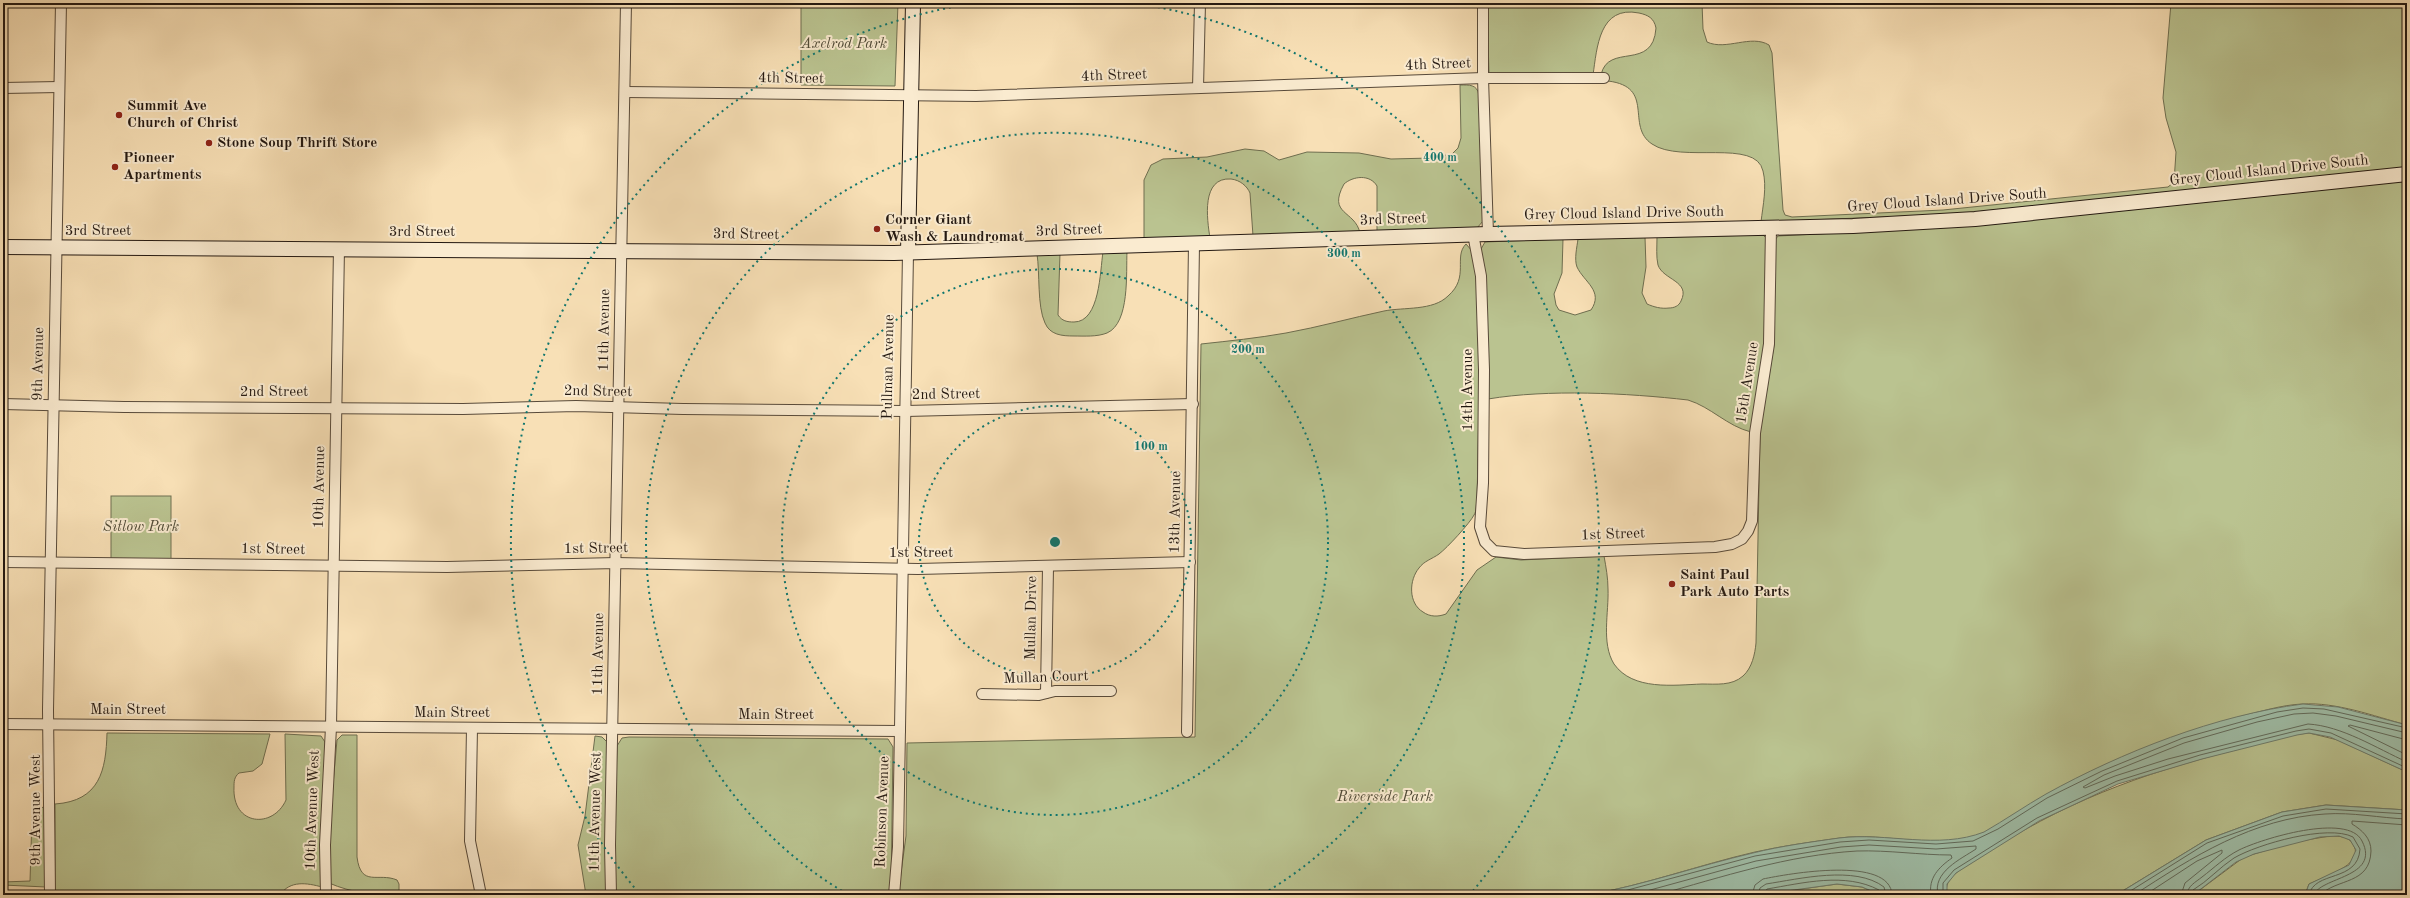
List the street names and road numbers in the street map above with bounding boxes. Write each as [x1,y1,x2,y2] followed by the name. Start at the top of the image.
[1405,56,1471,74] street label: 4th Street
[1081,67,1147,85] street label: 4th Street
[758,71,824,87] street label: 4th Street
[2169,153,2369,189] street label: Grey Cloud Island Drive South
[1847,187,2047,215] street label: Grey Cloud Island Drive South
[1524,205,1724,223] street label: Grey Cloud Island Drive South
[1359,211,1427,229] street label: 3rd Street
[1035,222,1103,240] street label: 3rd Street
[65,224,131,239] street label: 3rd Street
[389,225,455,240] street label: 3rd Street
[713,227,779,243] street label: 3rd Street
[597,288,613,371] street label: 11th Avenue
[881,314,897,420] street label: Pullman Avenue
[31,327,47,401] street label: 9th Avenue
[1734,341,1762,425] street label: 15th Avenue
[1461,349,1476,431] street label: 14th Avenue
[564,384,632,400] street label: 2nd Street
[240,385,308,400] street label: 2nd Street
[912,387,980,403] street label: 2nd Street
[312,445,328,528] street label: 10th Avenue
[1168,470,1184,553] street label: 13th Avenue
[1581,526,1645,544] street label: 1st Street
[564,541,628,557] street label: 1st Street
[241,542,305,558] street label: 1st Street
[889,546,953,561] street label: 1st Street
[1024,576,1040,660] street label: Mullan Drive
[591,612,607,695] street label: 11th Avenue
[1003,669,1089,687] street label: Mullan Court
[90,703,166,718] street label: Main Street
[414,706,490,721] street label: Main Street
[738,708,814,723] street label: Main Street
[303,750,323,870] street label: 10th Avenue West
[587,752,605,872] street label: 11th Avenue West
[29,754,44,866] street label: 9th Avenue West
[874,756,892,868] street label: Robinson Avenue

